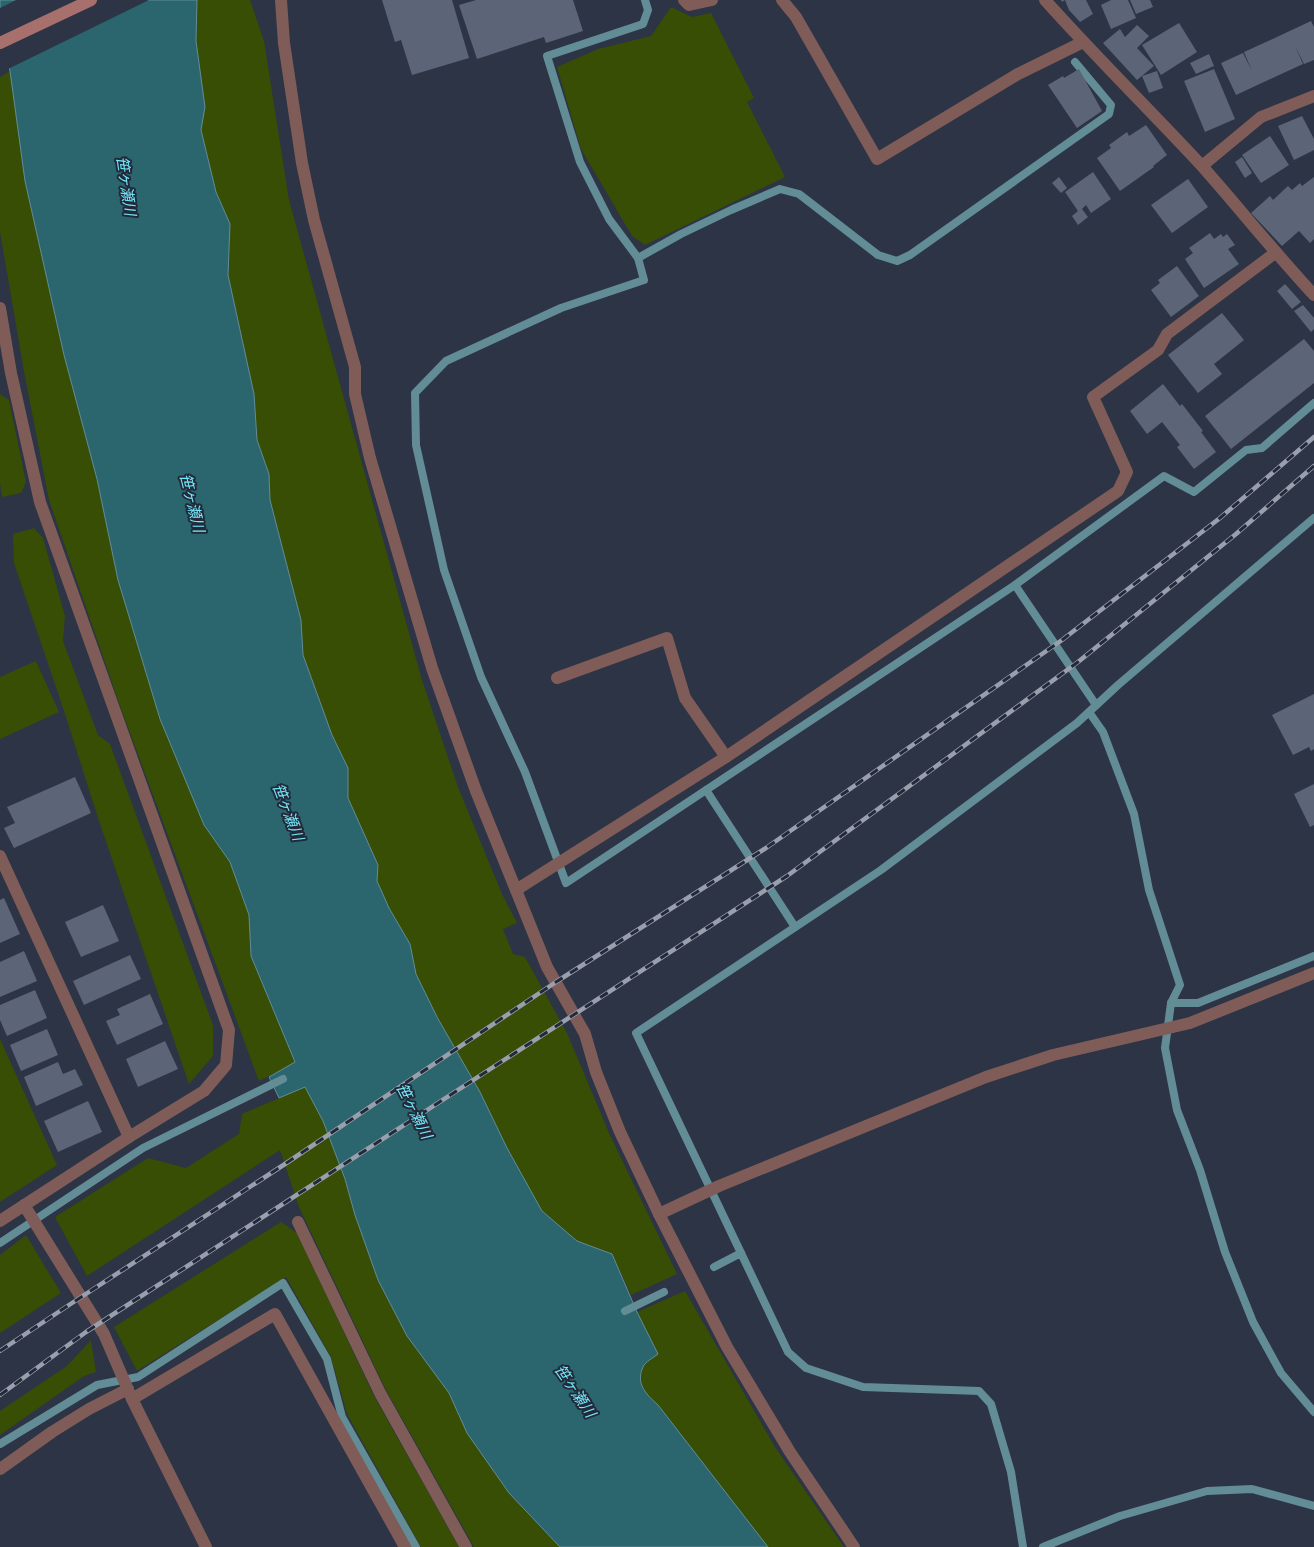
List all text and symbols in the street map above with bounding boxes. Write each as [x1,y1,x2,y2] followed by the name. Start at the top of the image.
[113,155,139,219] water label: 笹ヶ瀬川
[176,472,208,536] water label: 笹ヶ瀬川
[269,781,308,845] water label: 笹ヶ瀬川
[392,1080,437,1144] water label: 笹ヶ瀬川
[551,1361,600,1423] water label: 笹ヶ瀬川

